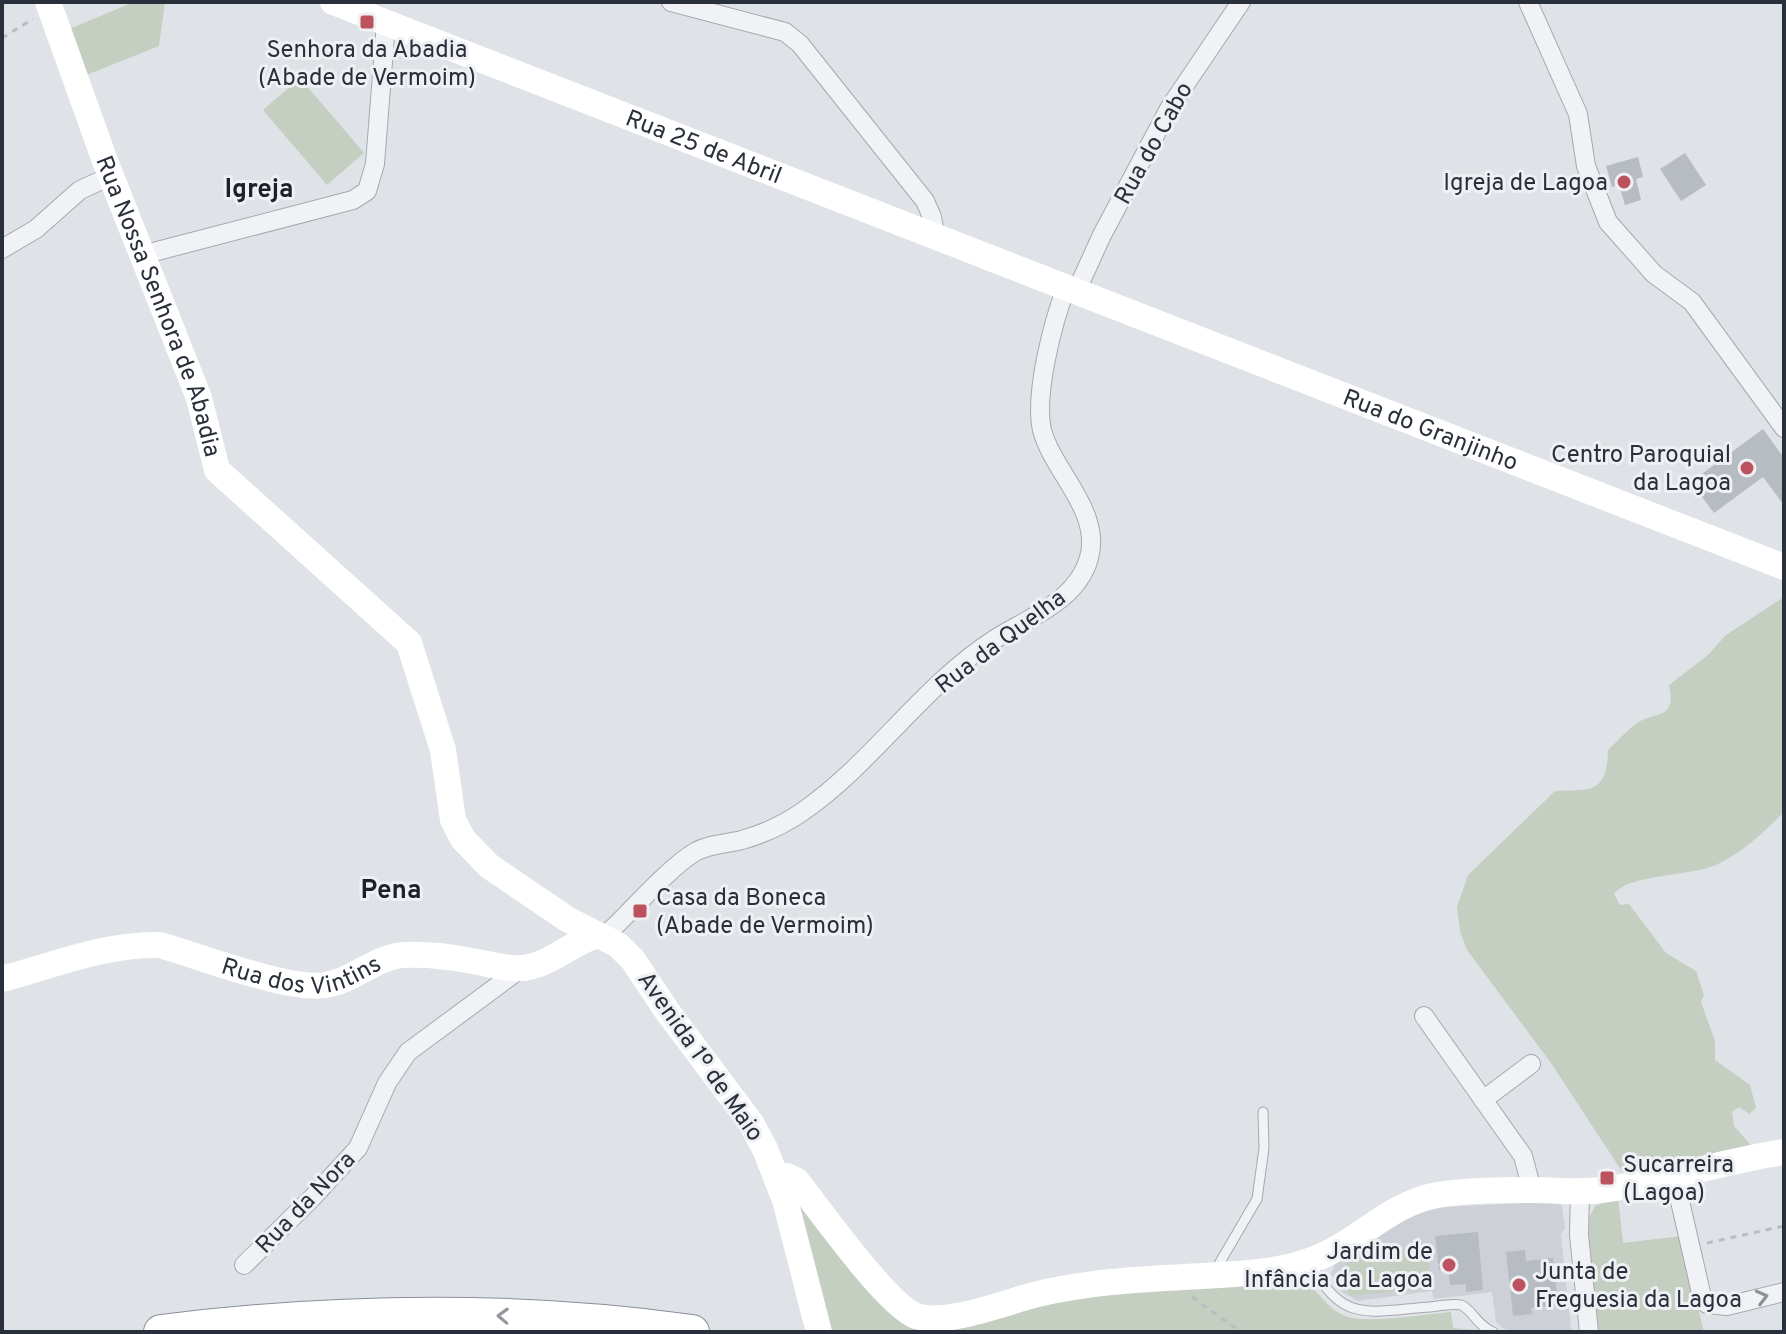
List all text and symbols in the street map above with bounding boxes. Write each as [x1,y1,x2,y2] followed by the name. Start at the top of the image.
[358,13,376,31] marker: Senhora da Abadia (Abade de Vermoim)
[258,36,476,94] place label: Senhora da Abadia (Abade de Vermoim)
[1109,77,1201,210] street label: Rua do Cabo
[621,104,786,192] street label: Rua 25 de Abril
[87,152,226,460] street label: Rua Nossa Senhora de Abadia
[1443,169,1608,199] place label: Igreja de Lagoa
[1615,173,1633,191] marker: Igreja de Lagoa
[224,174,294,207] district label: Igreja
[1338,384,1522,479] street label: Rua do Granjinho
[1551,441,1731,499] place label: Centro Paroquial da Lagoa
[1738,459,1756,477] marker: Centro Paroquial da Lagoa
[930,584,1072,701] street label: Rua da Quelha
[361,875,421,908] district label: Pena
[656,884,874,942] place label: Casa da Boneca (Abade de Vermoim)
[631,902,649,920] marker: Casa da Boneca (Abade de Vermoim)
[217,950,387,1003] street label: Rua dos Vintins
[630,967,769,1148] street label: Avenida 1º de Maio
[250,1146,363,1261] street label: Rua da Nora
[1623,1151,1734,1209] place label: Sucarreira (Lagoa)
[1598,1169,1616,1187] marker: Sucarreira (Lagoa)
[1244,1238,1433,1296] place label: Jardim de Infância da Lagoa
[1440,1256,1458,1274] marker: Jardim de Infância da Lagoa
[1535,1258,1742,1316] place label: Junta de Freguesia da Lagoa
[1510,1276,1528,1294] marker: Junta de Freguesia da Lagoa
[1755,1290,1769,1307] one-way arrow
[496,1308,509,1325] one-way arrow

